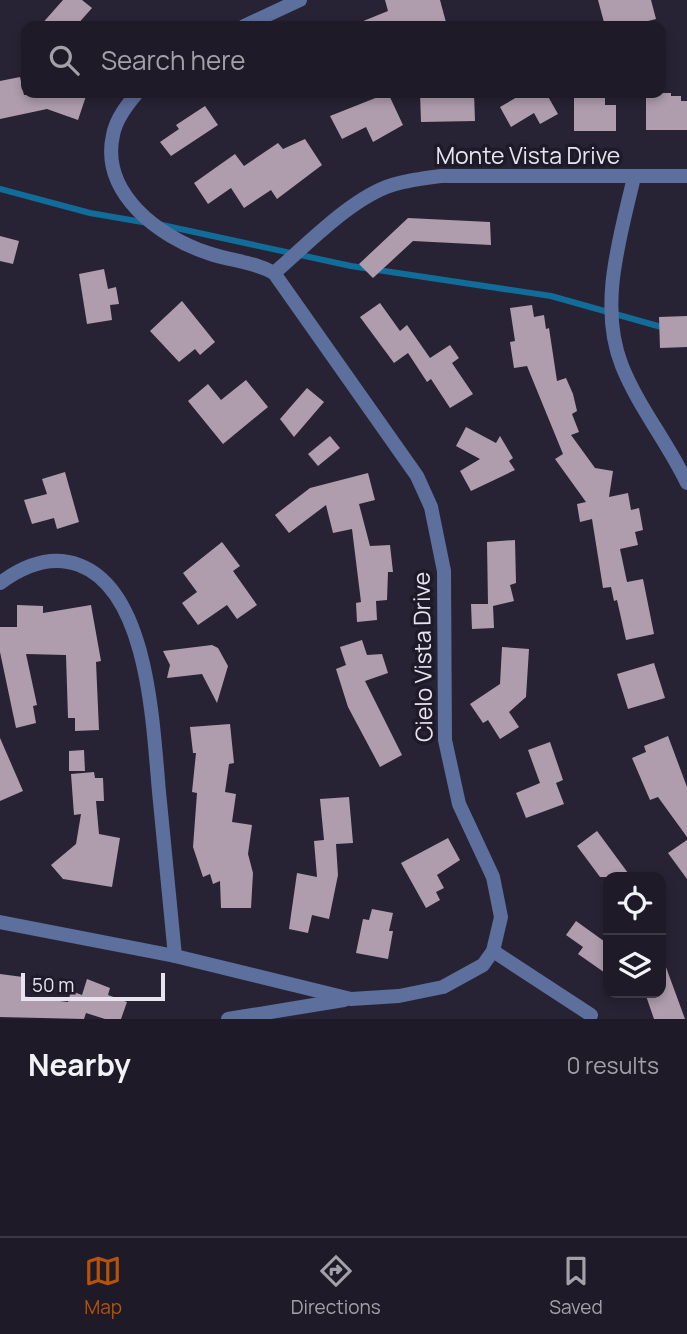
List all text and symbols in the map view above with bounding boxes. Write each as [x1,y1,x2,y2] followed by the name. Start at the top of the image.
[21,21,666,98] search box
[45,41,83,79] icon: search
[101,42,246,78] text: Search here
[436,139,620,171] street label: Monte Vista Drive
[405,572,439,742] street label: Cielo Vista Drive
[603,872,666,998] map controls
[603,872,666,935] button: locate
[603,935,666,998] button: layers
[21,970,164,1002] scale bar
[32,972,74,998] text: 50 m
[28,1044,131,1085] text: Nearby
[566,1049,659,1081] text: 0 results
[84,1252,122,1320] tab: Map
[291,1252,381,1320] tab: Directions
[549,1252,603,1320] tab: Saved

